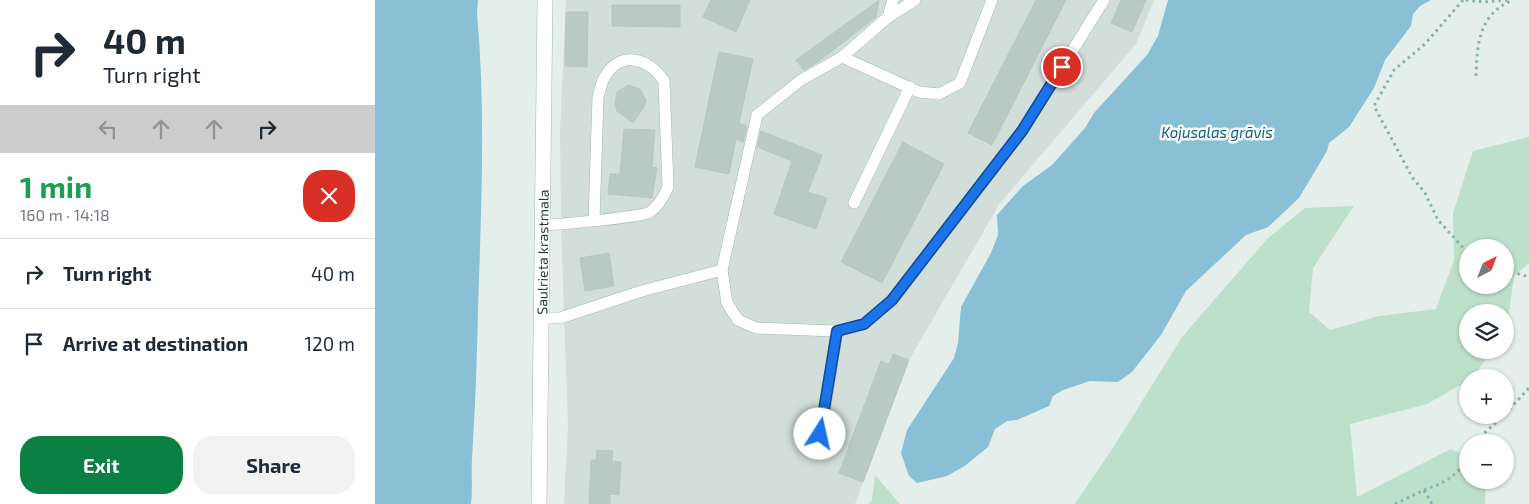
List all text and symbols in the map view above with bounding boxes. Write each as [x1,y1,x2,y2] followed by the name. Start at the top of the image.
[103,19,186,61] text: 40 m
[20,20,85,85] icon: right
[1041,46,1083,88] pin
[1048,53,1076,81] icon: arrive
[103,61,201,87] text: Turn right
[94,115,122,143] icon: left
[147,115,175,143] icon: ahead
[200,115,228,143] icon: ahead
[253,115,281,143] icon: right
[1161,123,1273,142] water label: Kojusalas grāvis
[20,168,92,204] text: 1 min
[303,170,355,222] button: close
[533,189,551,315] street label: Saulrieta krastmala
[20,205,110,224] text: 160 m · 14:18
[1459,239,1514,294] north arrow
[1459,239,1514,489] map controls
[20,260,48,288] icon: right
[63,262,151,285] text: Turn right
[311,262,355,285] text: 40 m
[1459,304,1514,359] button: layers
[20,330,48,358] icon: arrive
[63,332,248,355] text: Arrive at destination
[304,332,355,355] text: 120 m
[1459,369,1514,424] button: +
[793,407,845,459] position arrow
[1459,434,1514,489] button: −
[20,436,183,494] button: Exit
[193,436,355,494] button: Share

